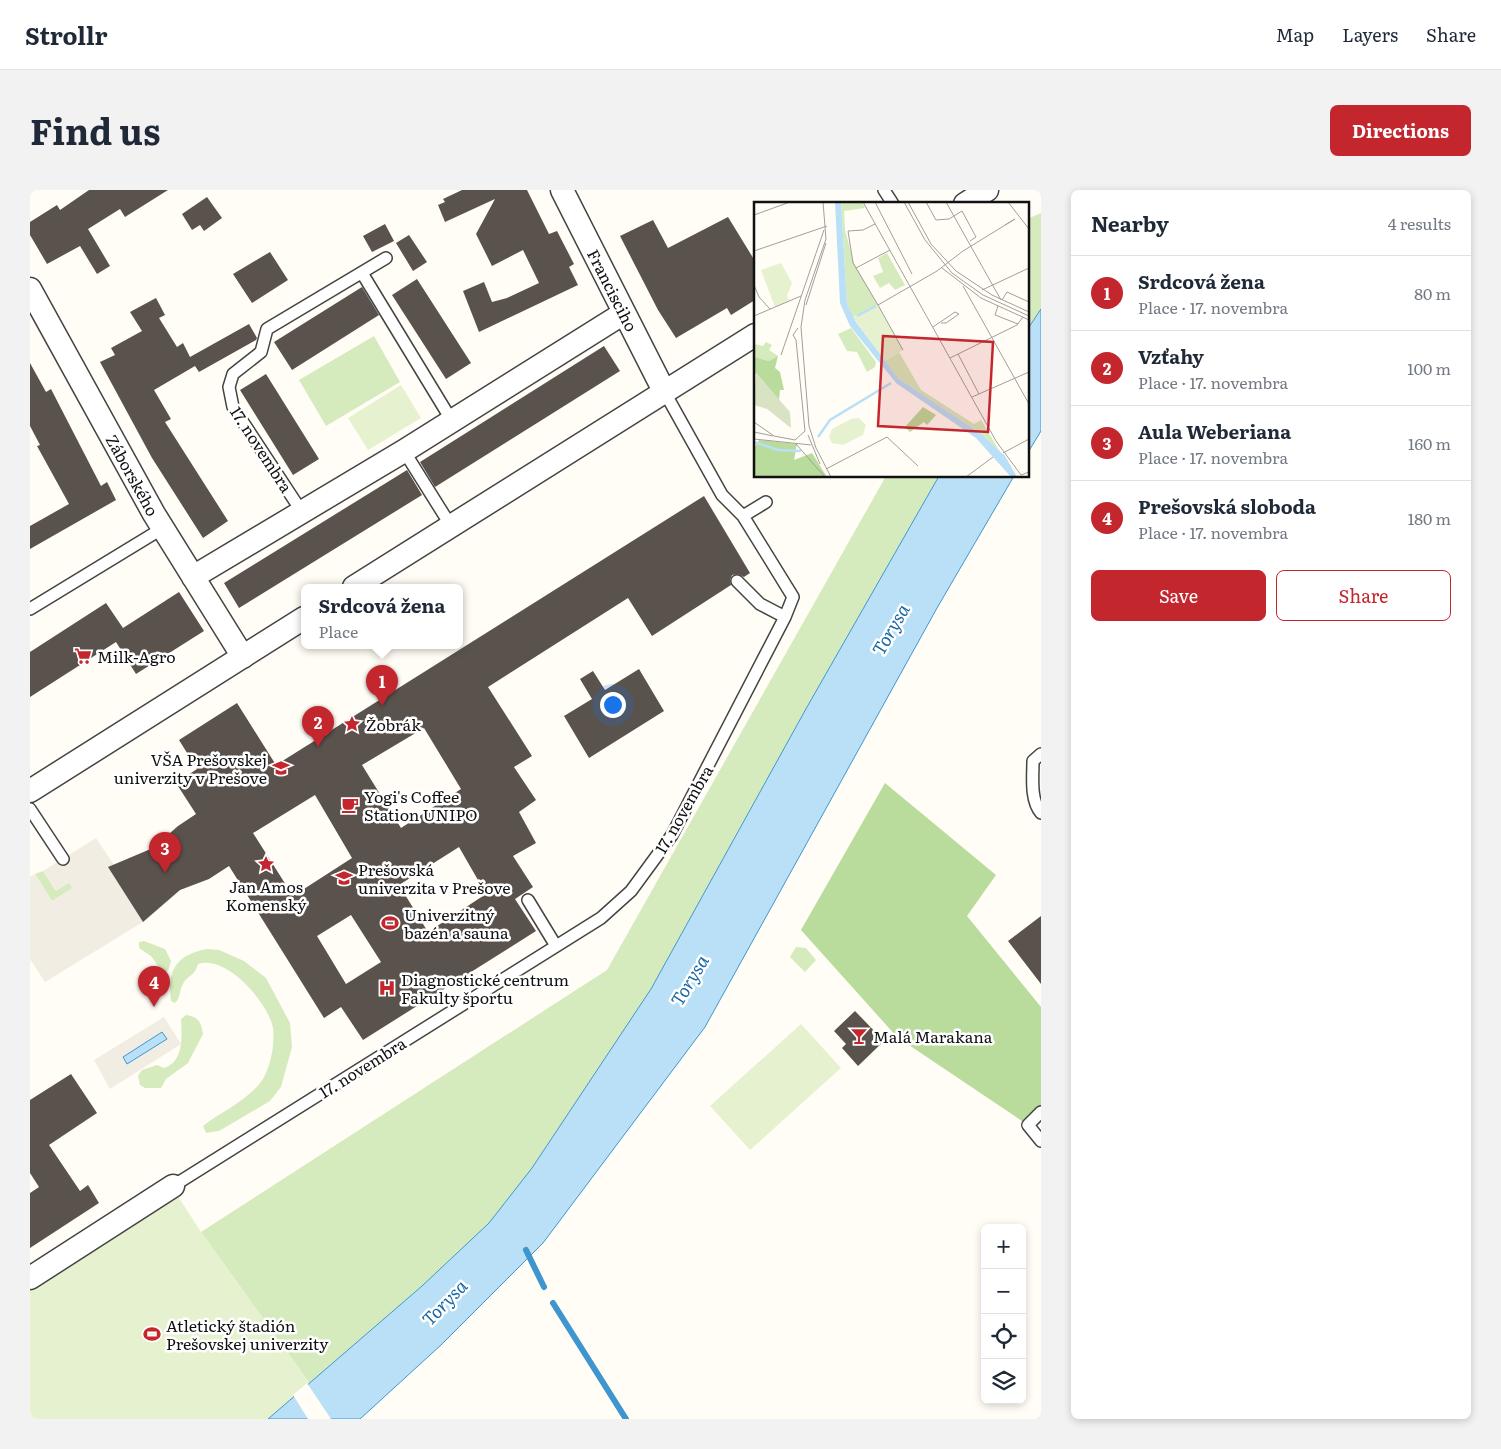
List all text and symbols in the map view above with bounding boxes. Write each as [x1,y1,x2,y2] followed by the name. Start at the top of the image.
[25,17,108,52] text: Strollr
[1276,21,1314,48] text: Map
[1342,21,1398,48] text: Layers
[1426,21,1476,48] text: Share
[30,104,160,156] text: Find us
[1330,105,1471,156] button: Directions
[754,202,1028,478] inset map
[1091,207,1169,238] text: Nearby
[1388,211,1451,235] text: 4 results
[582,245,644,335] street label: Francisciho
[1138,267,1265,295] text: Srdcová žena
[1104,281,1110,305] text: 1
[1414,281,1451,305] text: 80 m
[1138,295,1288,319] text: Place · 17. novembra
[1138,342,1204,370] text: Vzťahy
[1103,356,1111,380] text: 2
[1407,356,1451,380] text: 100 m
[1138,370,1288,394] text: Place · 17. novembra
[225,401,299,497] street label: 17. novembra
[1138,417,1291,445] text: Aula Weberiana
[101,430,165,520] street label: Záborského
[1103,431,1111,455] text: 3
[1408,431,1451,455] text: 160 m
[1138,445,1288,469] text: Place · 17. novembra
[1138,492,1316,520] text: Prešovská sloboda
[1102,506,1112,530] text: 4
[1408,506,1451,530] text: 180 m
[1138,520,1288,544] text: Place · 17. novembra
[1091,570,1266,621] button: Save
[1276,570,1451,621] button: Share
[301,584,463,649] popup
[318,591,446,619] text: Srdcová žena
[864,598,916,660] water label: Torysa
[318,619,358,643] text: Place
[97,644,176,668] place label: Milk-Agro
[73,646,93,666] supermarket icon: Milk-Agro
[366,665,398,706] pin: 1
[600,692,626,718] your location
[302,706,334,747] pin: 2
[366,712,421,736] place label: Žobrák
[342,714,362,734] place icon: Žobrák
[114,747,267,789] place label: VŠA Prešovskej univerzity v Prešove
[271,758,291,778] school or university icon: VŠA Prešovskej univerzity v Prešove
[648,760,718,858] street label: 17. novembra
[364,784,477,826] place label: Yogi's Coffee Station UNIPO
[340,795,360,815] cafe icon: Yogi's Coffee Station UNIPO
[149,832,181,873] pin: 3
[256,854,276,874] place icon: Jan Amos Komenský
[358,857,511,899] place label: Prešovská univerzita v Prešove
[334,868,354,888] school or university icon: Prešovská univerzita v Prešove
[225,874,307,916] place label: Jan Amos Komenský
[404,902,509,944] place label: Univerzitný bazén a sauna
[380,913,400,933] sports icon: Univerzitný bazén a sauna
[663,949,715,1011] water label: Torysa
[138,966,170,1007] pin: 4
[401,967,570,1009] place label: Diagnostické centrum Fakulty športu
[377,978,397,998] hospital icon: Diagnostické centrum Fakulty športu
[873,1024,993,1048] place label: Malá Marakana
[849,1026,869,1046] bar icon: Malá Marakana
[314,1030,411,1103] street label: 17. novembra
[981,1224,1026,1404] map controls
[981,1224,1026,1269] button: +
[981,1269,1026,1314] button: −
[415,1272,473,1331] water label: Torysa
[166,1313,329,1355] place label: Atletický štadión Prešovskej univerzity
[981,1314,1026,1359] button: locate
[142,1324,162,1344] sports icon: Atletický štadión Prešovskej univerzity
[981,1359,1026,1404] button: layers

